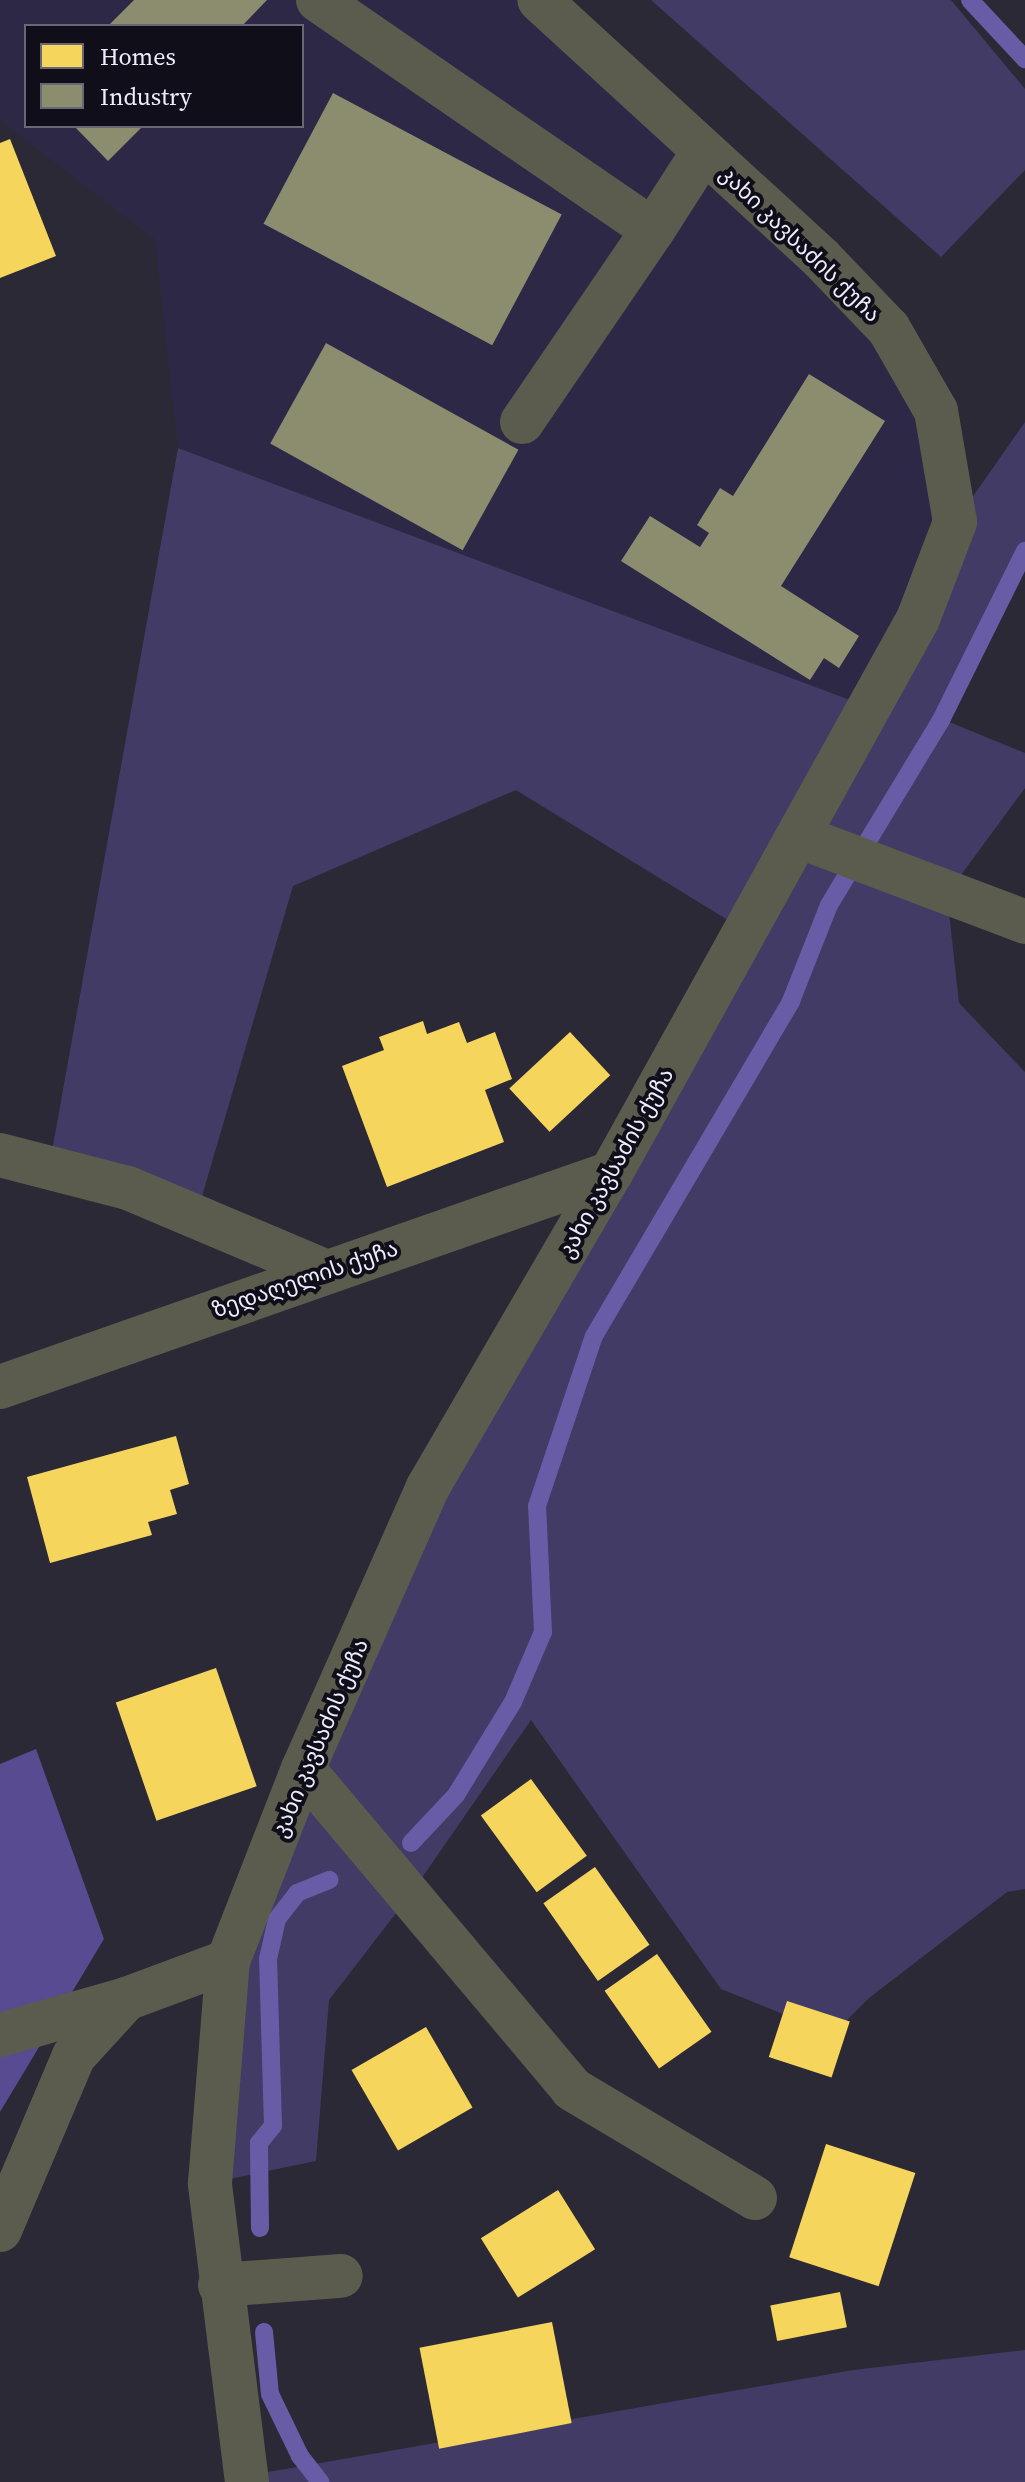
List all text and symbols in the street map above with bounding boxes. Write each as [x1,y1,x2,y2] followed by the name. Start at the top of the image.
[24,24,304,128] legend
[100,40,176,73] text: Homes
[100,80,192,113] text: Industry
[714,160,886,328] street label: კახი კავსაძის ქუჩა
[553,1063,679,1263] street label: კახი კავსაძის ქუჩა
[209,1235,401,1323] street label: ზედაღელის ქუჩა
[266,1635,374,1841] street label: კახი კავსაძის ქუჩა

